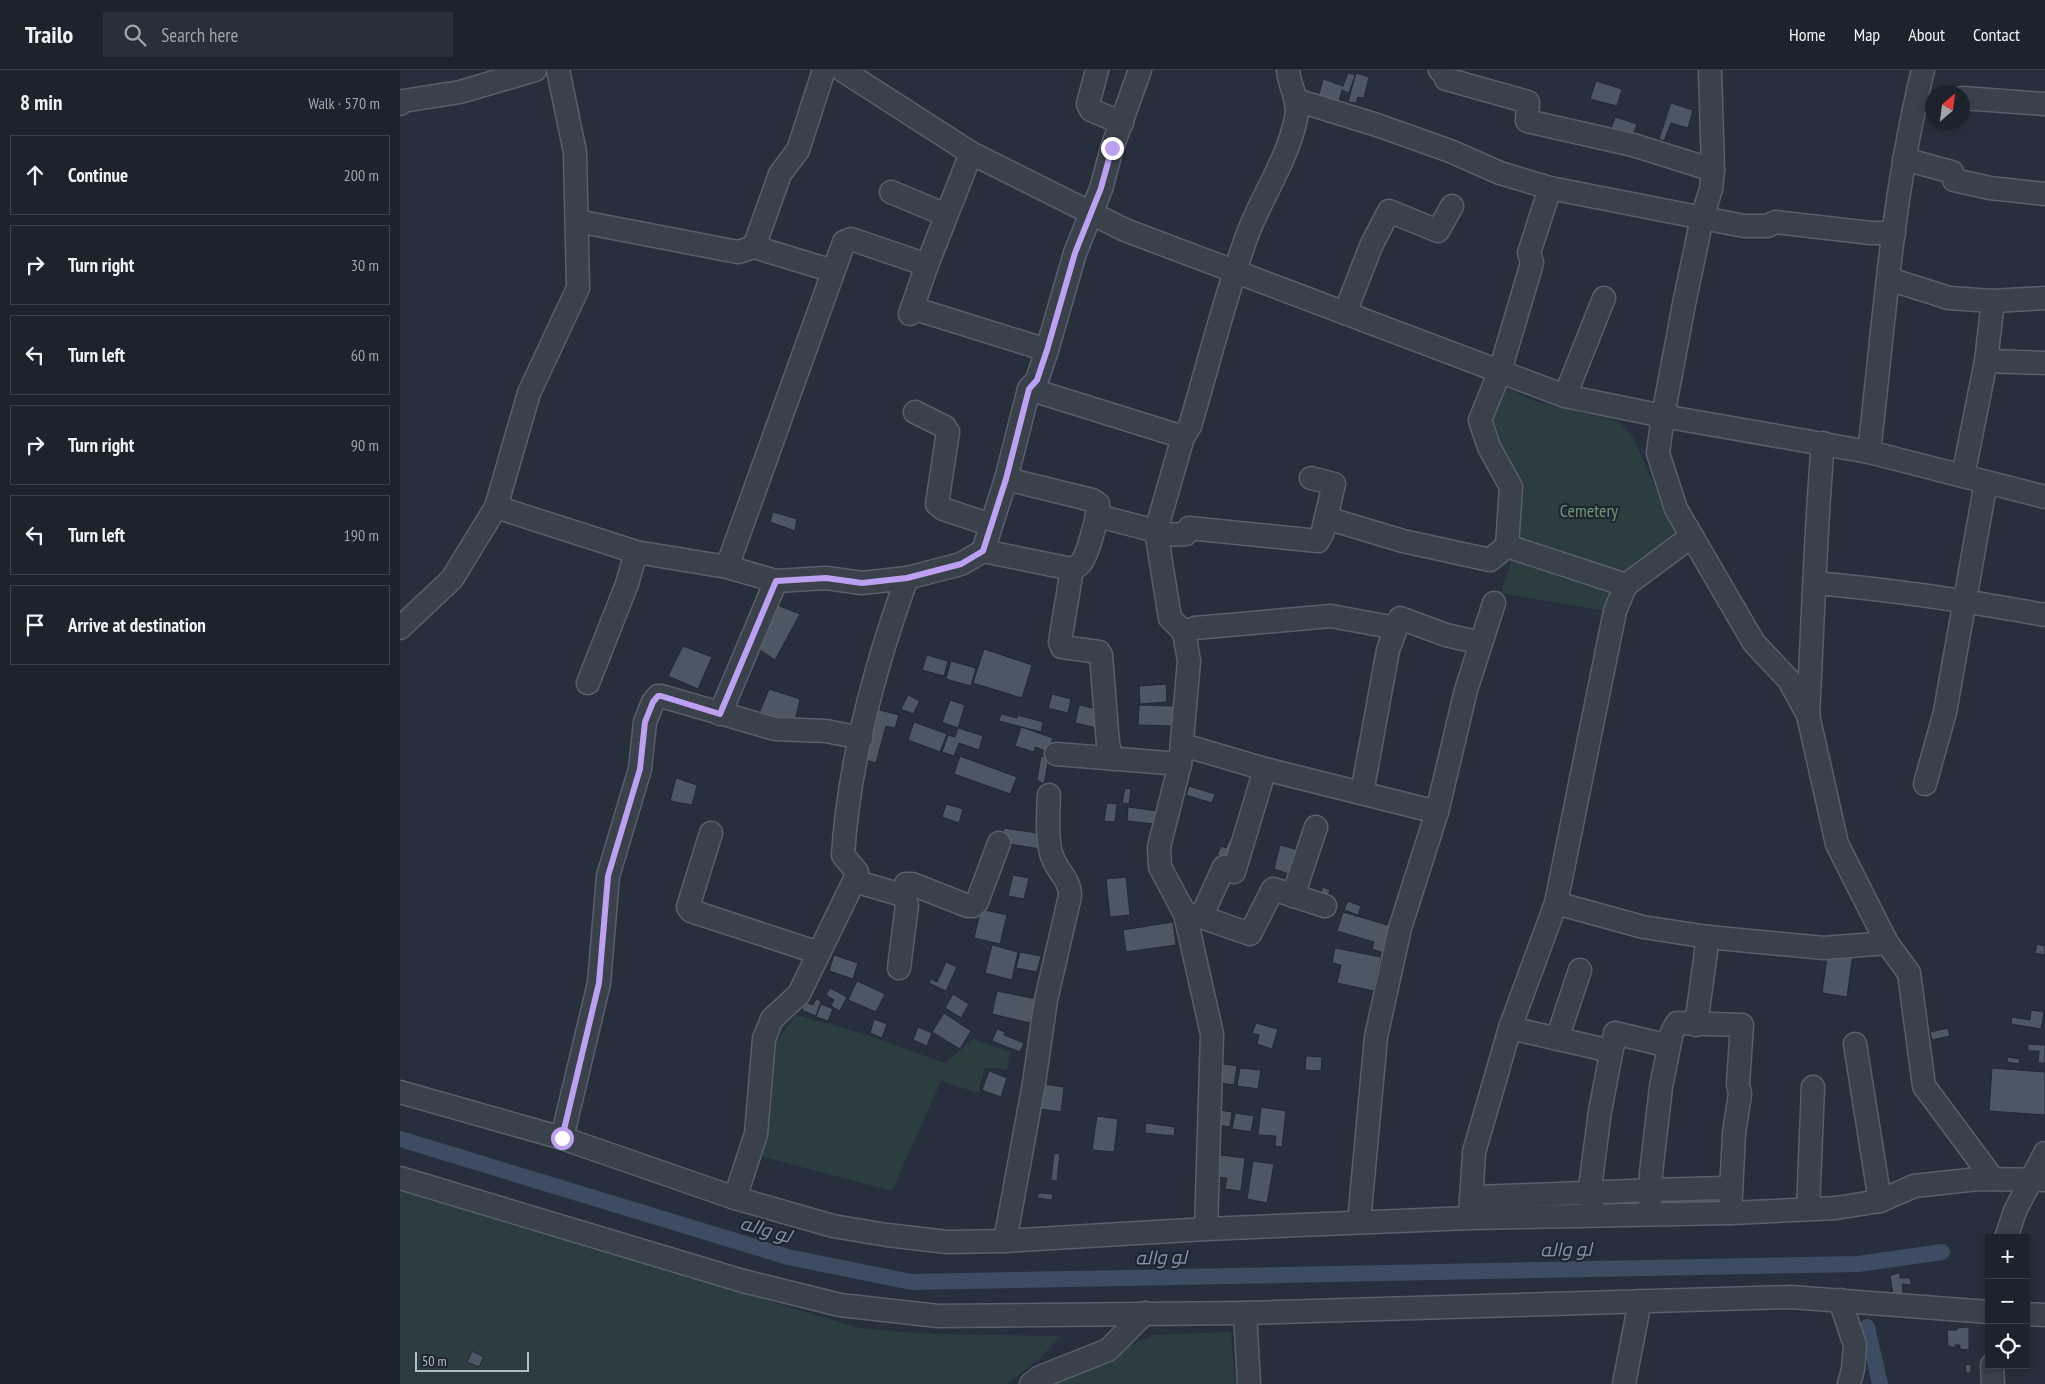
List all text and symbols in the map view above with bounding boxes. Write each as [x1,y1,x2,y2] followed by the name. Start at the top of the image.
[103,12,453,57] search box
[25,19,73,50] text: Trailo
[121,21,149,49] icon: search
[161,23,238,47] text: Search here
[1789,23,1826,46] text: Home
[1854,23,1880,46] text: Map
[1908,23,1945,46] text: About
[1973,23,2020,46] text: Contact
[1925,85,1970,130] north arrow
[20,89,62,116] text: 8 min
[308,93,380,113] text: Walk · 570 m
[1101,137,1124,160] route end
[21,161,49,189] icon: ahead
[68,163,128,187] text: Continue
[344,165,379,185] text: 200 m
[21,251,49,279] icon: right
[68,253,134,277] text: Turn right
[351,255,379,275] text: 30 m
[21,341,49,369] icon: left
[68,343,125,367] text: Turn left
[351,345,379,365] text: 60 m
[21,431,49,459] icon: right
[68,433,134,457] text: Turn right
[351,435,379,455] text: 90 m
[1560,499,1618,522] park label: Cemetery
[21,521,49,549] icon: left
[68,523,125,547] text: Turn left
[344,525,379,545] text: 190 m
[21,611,49,639] icon: arrive
[68,613,206,637] text: Arrive at destination
[551,1127,574,1150] route start
[738,1210,797,1248] water label: لو واله
[1985,1234,2030,1369] map controls
[1985,1234,2030,1279] button: +
[1540,1237,1595,1261] water label: لو واله
[1135,1245,1190,1269] water label: لو واله
[1985,1279,2030,1324] button: −
[1985,1324,2030,1369] button: locate
[415,1349,529,1372] scale bar
[422,1352,447,1370] text: 50 m

